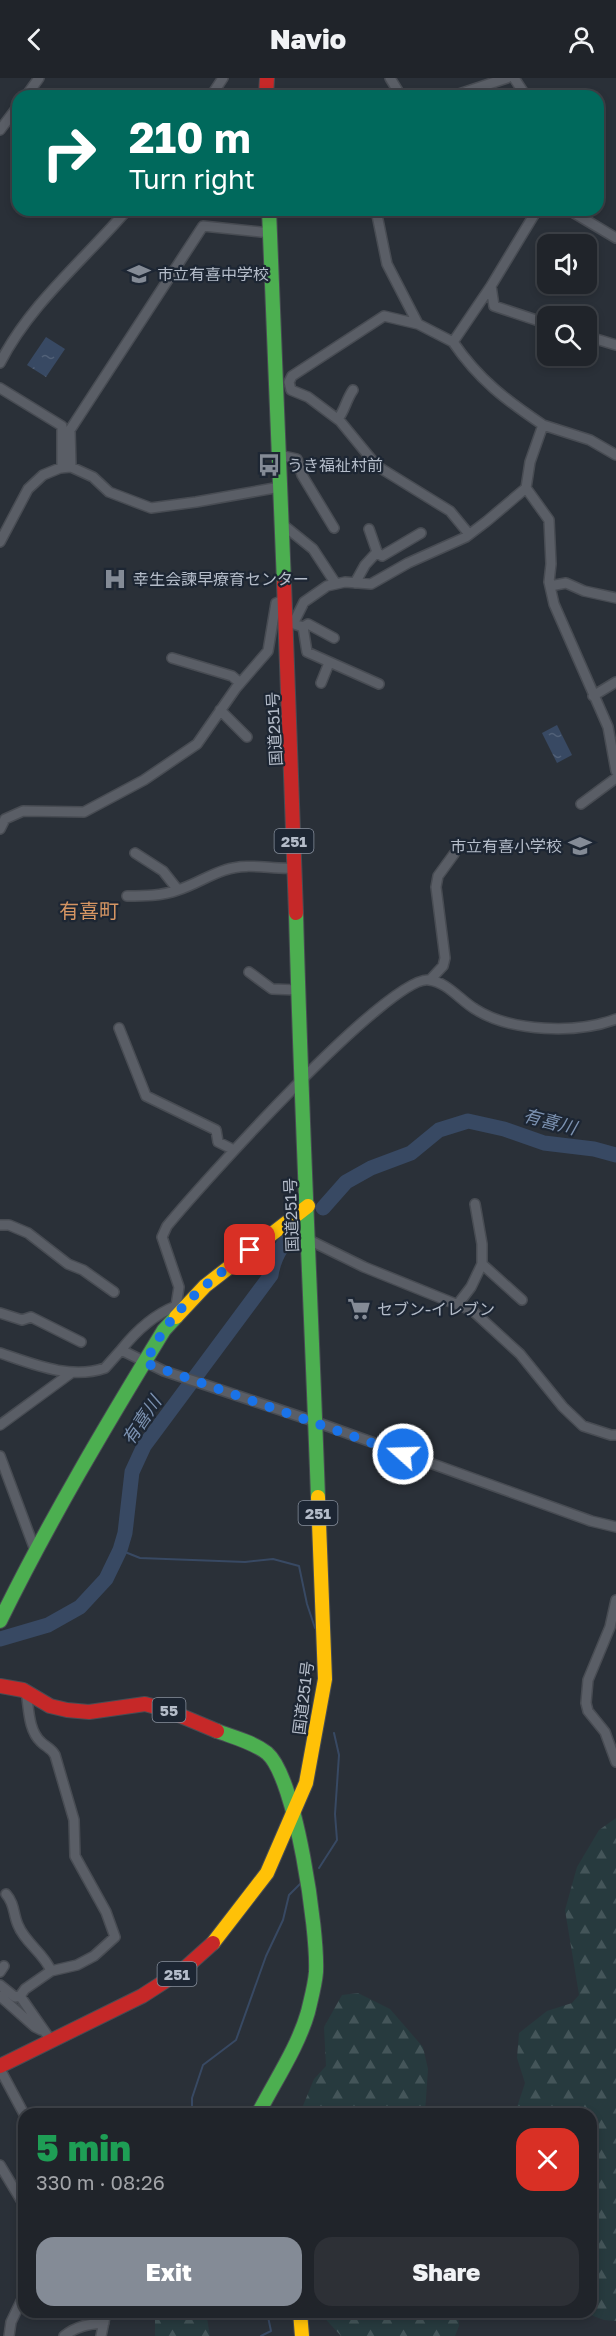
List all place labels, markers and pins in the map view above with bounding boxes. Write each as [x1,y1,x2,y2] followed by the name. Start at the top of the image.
[126,261,152,287] school or university icon: 市立有喜中学校
[157,264,269,284] place label: 市立有喜中学校
[256,452,282,478] bus stop icon: うき福祉村前
[287,455,383,475] place label: うき福祉村前
[102,566,128,592] hospital icon: 幸生会諫早療育センター
[133,569,309,589] place label: 幸生会諫早療育センター
[567,833,593,859] school or university icon: 市立有喜小学校
[450,836,562,856] place label: 市立有喜小学校
[224,1224,275,1275] pin
[346,1296,372,1322] supermarket icon: セブン-イレブン
[377,1299,495,1319] place label: セブン-イレブン

